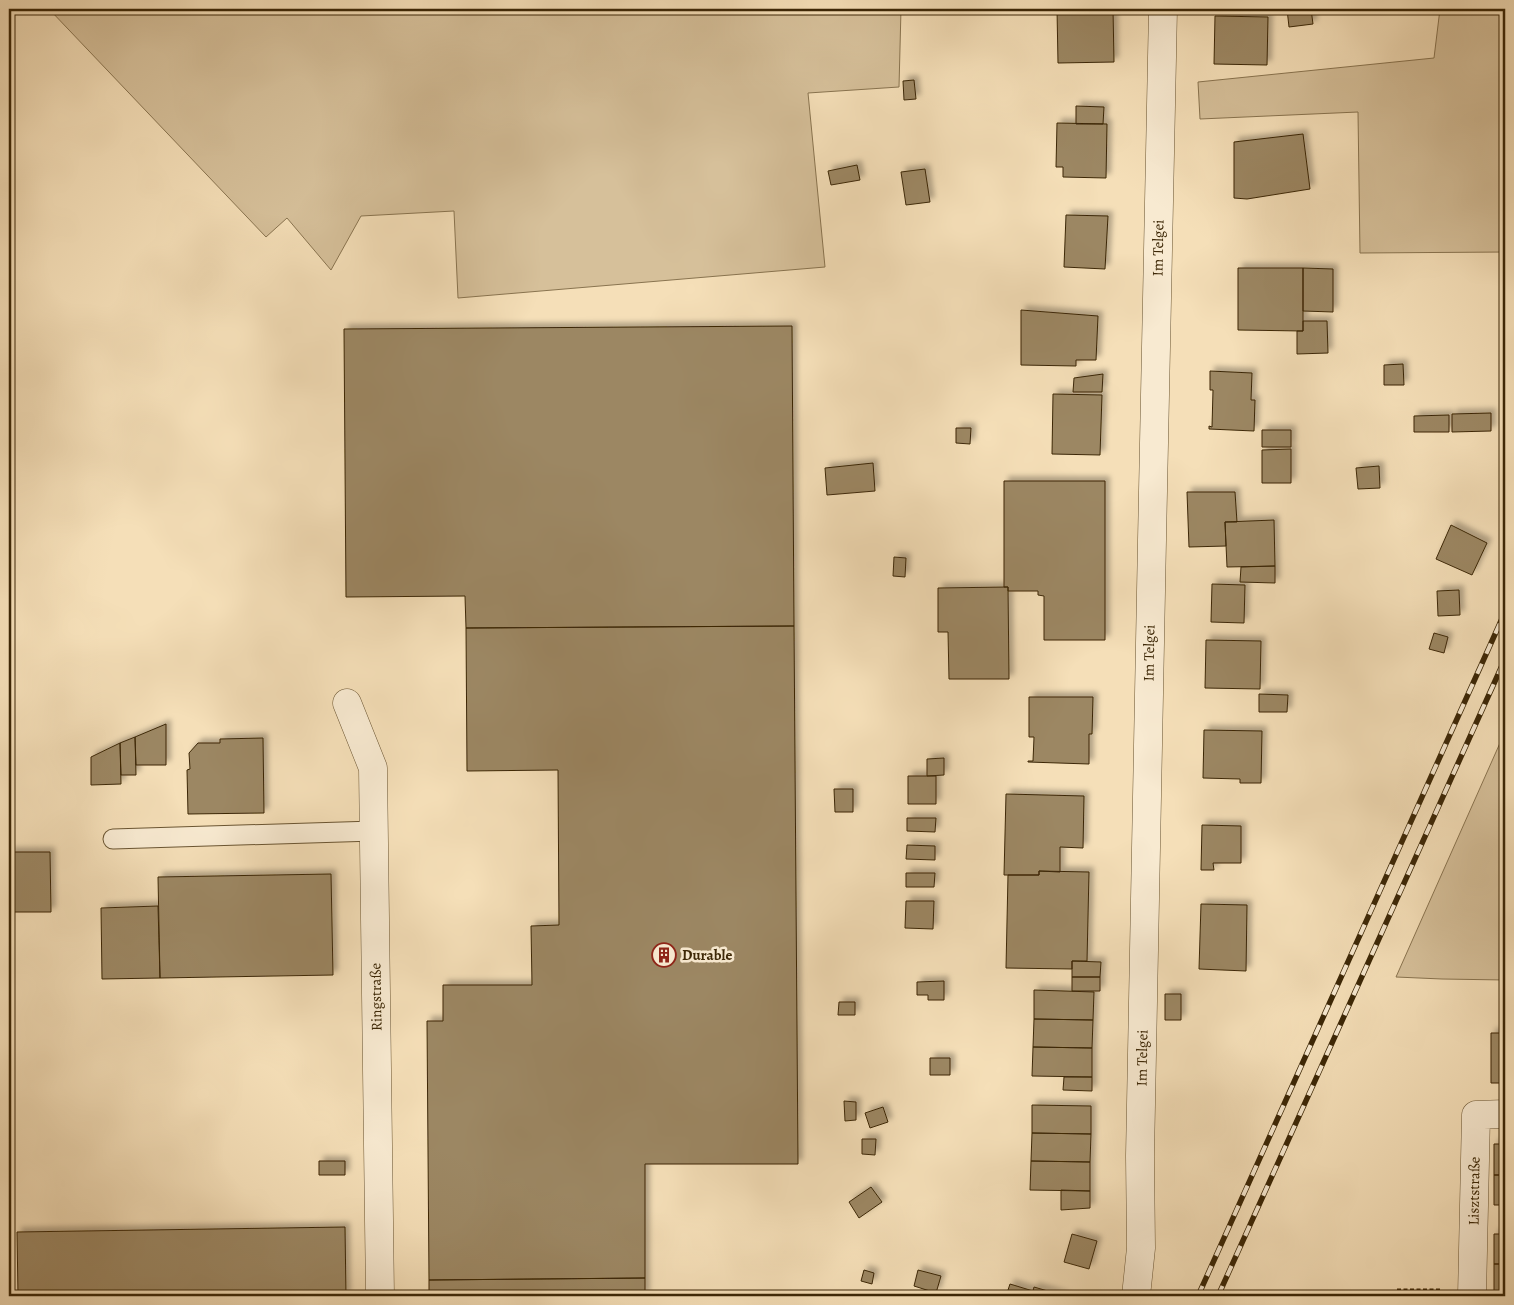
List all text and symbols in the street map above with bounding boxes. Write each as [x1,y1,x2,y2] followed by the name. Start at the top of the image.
[1148,219,1168,277] street label: Im Telgei
[1139,624,1159,682] street label: Im Telgei
[651,942,677,968] building icon: Durable
[682,945,733,965] place label: Durable
[365,962,387,1031] street label: Ringstraße
[1132,1029,1152,1087] street label: Im Telgei
[1463,1156,1485,1226] street label: Lisztstraße

